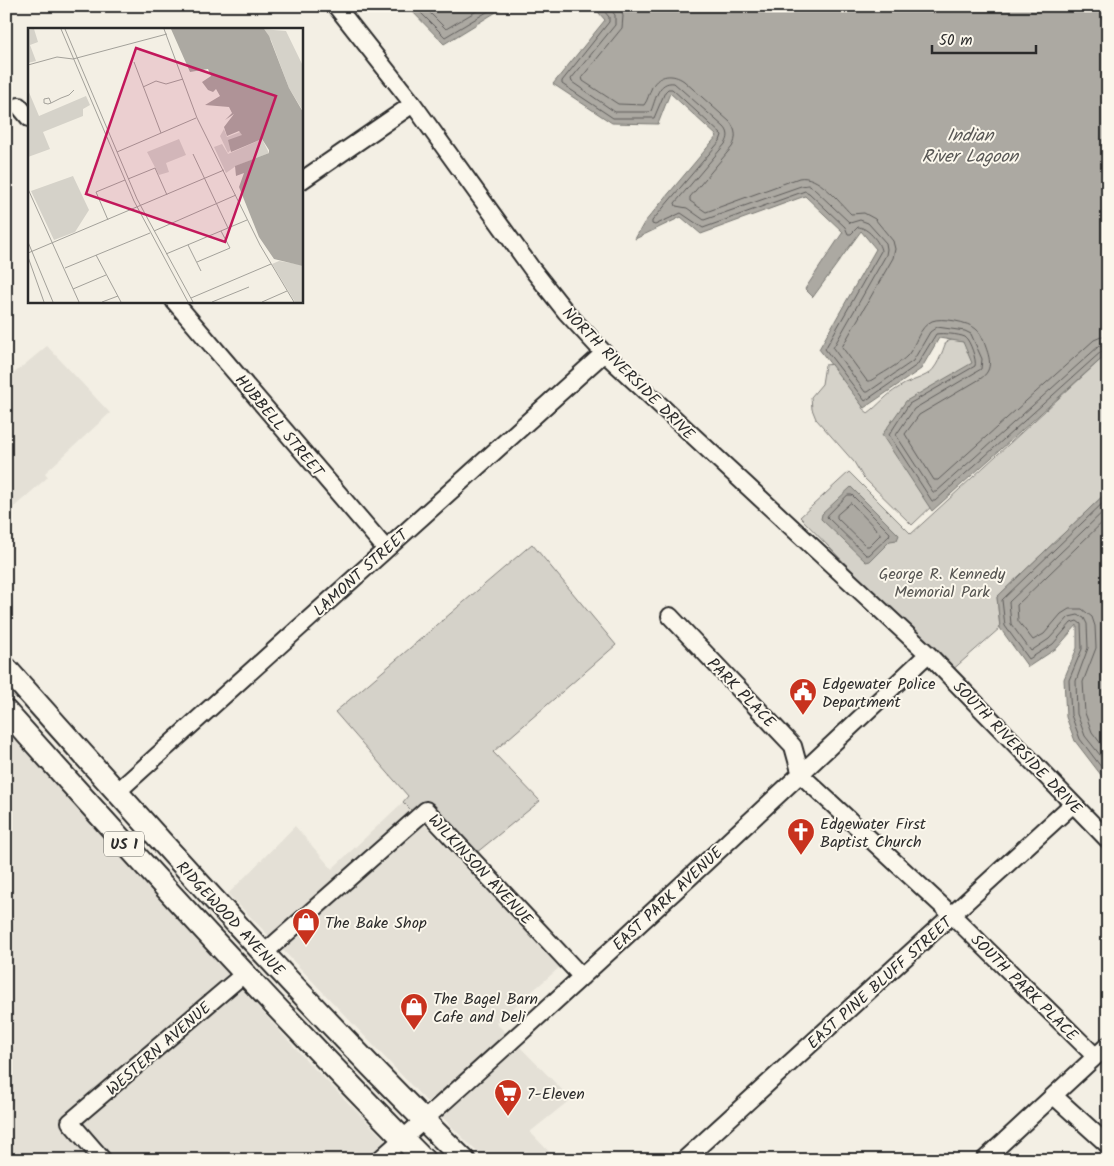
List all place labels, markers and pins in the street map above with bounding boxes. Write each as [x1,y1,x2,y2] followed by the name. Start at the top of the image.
[822,672,936,715] place label: Edgewater Police Department
[788,677,818,716] public building icon: Edgewater Police Department
[820,812,927,855] place label: Edgewater First Baptist Church
[786,817,816,856] church icon: Edgewater First Baptist Church
[291,907,321,946] shop icon: The Bake Shop
[325,911,427,936] place label: The Bake Shop
[433,987,538,1030] place label: The Bagel Barn Cafe and Deli
[399,992,429,1031] shop icon: The Bagel Barn Cafe and Deli
[493,1078,523,1117] supermarket icon: 7-Eleven
[527,1082,585,1107] place label: 7-Eleven

